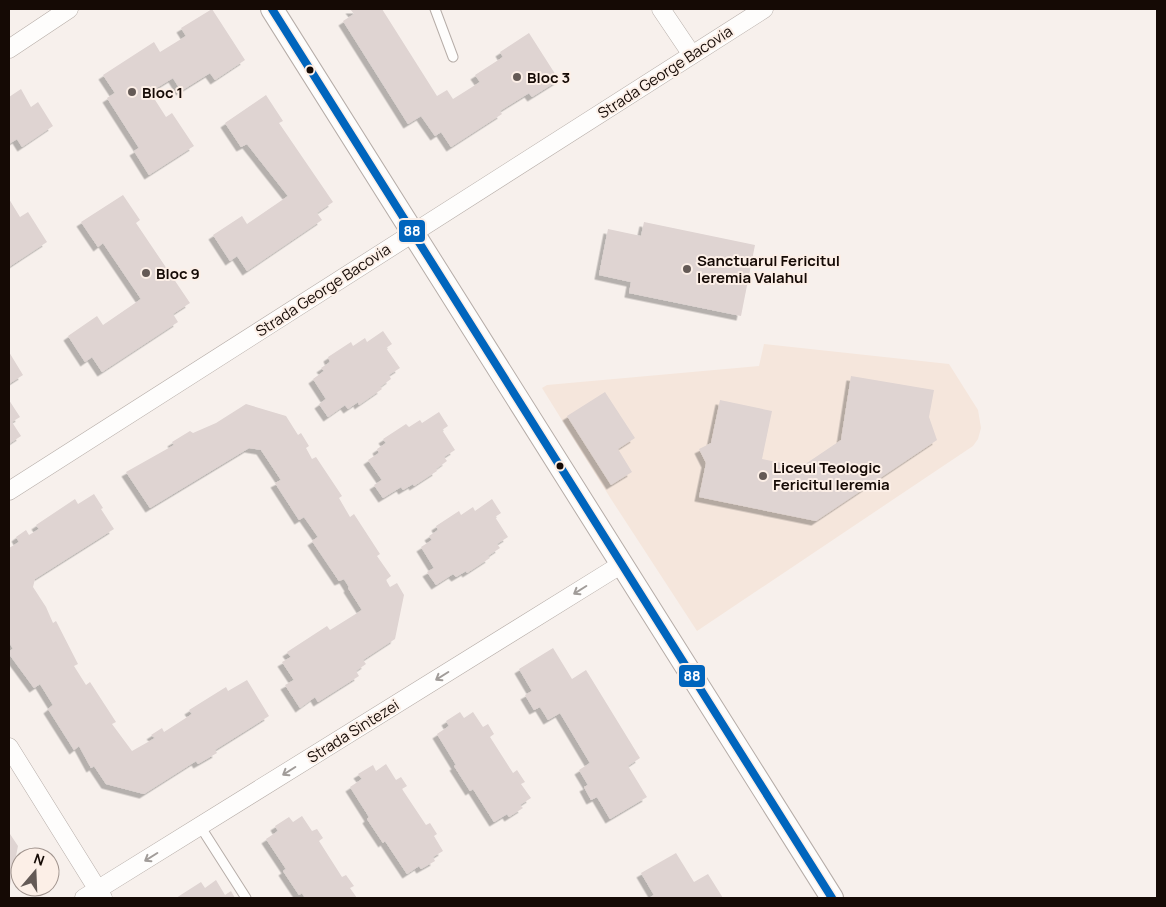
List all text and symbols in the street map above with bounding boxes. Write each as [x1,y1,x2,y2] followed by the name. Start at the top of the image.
[594,21,736,123] street label: Strada George Bacovia
[305,65,315,75] unlabelled marker
[527,67,570,88] place label: Bloc 3
[511,71,523,83] marker: Bloc 3
[142,82,183,103] place label: Bloc 1
[126,86,138,98] marker: Bloc 1
[398,219,426,243] line badge: 88
[403,221,421,240] text: 88
[252,239,394,341] street label: Strada George Bacovia
[697,250,840,288] place label: Sanctuarul Fericitul Ieremia Valahul
[156,263,200,284] place label: Bloc 9
[681,263,693,275] marker: Sanctuarul Fericitul Ieremia Valahul
[140,267,152,279] marker: Bloc 9
[773,457,890,495] place label: Liceul Teologic Fericitul Ieremia
[555,461,565,471] unlabelled marker
[757,470,769,482] marker: Liceul Teologic Fericitul Ieremia
[573,584,587,595] one-way arrow
[678,664,706,688] line badge: 88
[683,666,701,685] text: 88
[436,671,450,681] one-way arrow
[303,694,403,768] street label: Strada Sintezei
[283,766,297,776] one-way arrow
[10,847,60,897] north arrow
[32,849,47,870] text: N
[145,852,159,862] one-way arrow

